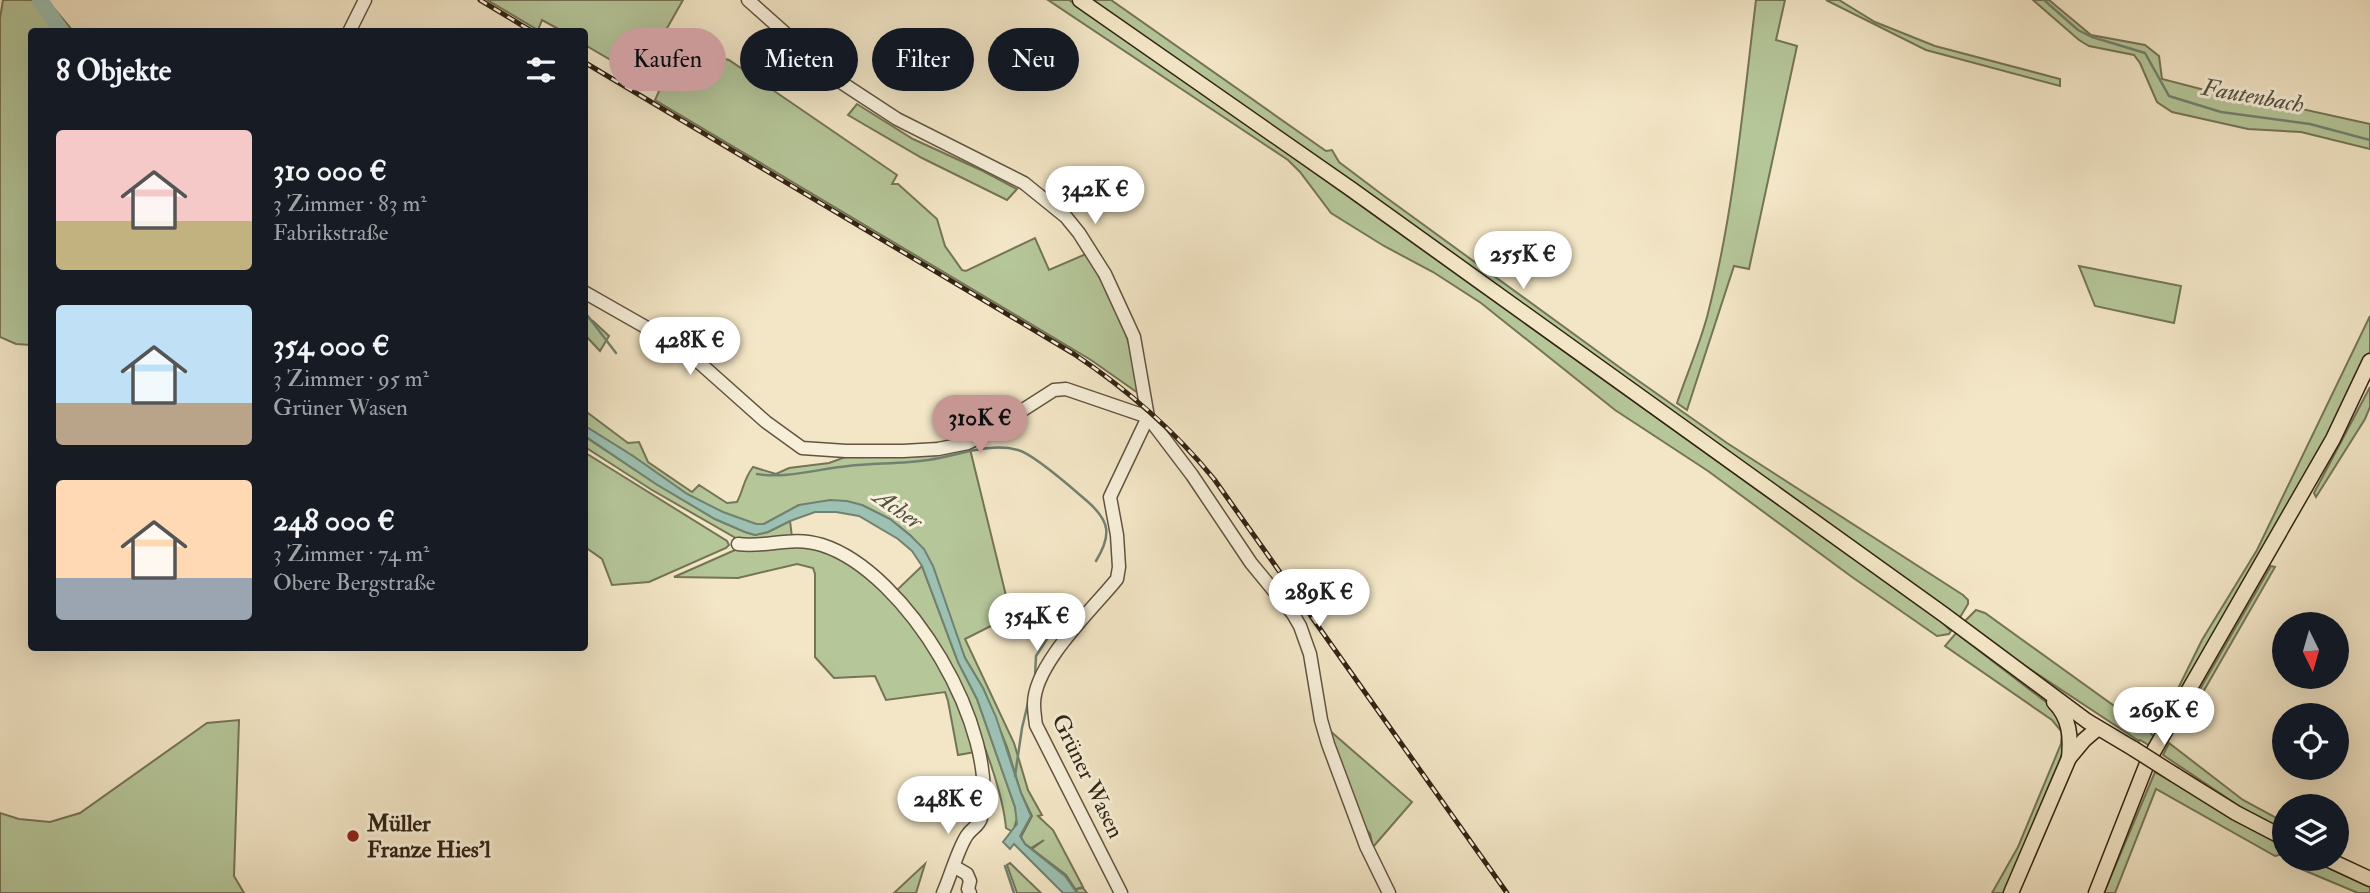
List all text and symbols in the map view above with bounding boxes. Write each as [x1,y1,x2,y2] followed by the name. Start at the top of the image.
[609,28,726,91] chip: Kaufen
[740,28,858,91] chip: Mieten
[872,28,974,91] chip: Filter
[988,28,1079,91] chip: Neu
[522,51,560,89] icon: filters
[56,52,171,89] text: 8 Objekte
[2198,72,2307,120] water label: Fautenbach
[273,152,387,189] text: 310 000 €
[112,158,196,242] icon: home
[1038,166,1152,226] pin: 342K €
[1061,174,1129,203] text: 342K €
[273,189,427,218] text: 3 Zimmer · 83 m²
[273,218,388,247] text: Fabrikstraße
[1466,232,1580,291] pin: 255K €
[1490,239,1556,268] text: 255K €
[633,318,747,377] pin: 428K €
[655,325,725,354] text: 428K €
[273,327,389,364] text: 354 000 €
[112,333,196,417] icon: home
[273,364,429,393] text: 3 Zimmer · 95 m²
[273,393,408,422] text: Grüner Wasen
[923,396,1037,455] pin: 310K €
[948,403,1012,432] text: 310K €
[865,479,929,538] water label: Acher
[273,502,395,539] text: 248 000 €
[112,508,196,592] icon: home
[273,539,430,568] text: 3 Zimmer · 74 m²
[273,568,435,597] text: Obere Bergstraße
[1262,570,1376,629] pin: 289K €
[1285,577,1353,606] text: 289K €
[980,594,1094,653] pin: 354K €
[1004,601,1070,630] text: 354K €
[2272,612,2348,690] north arrow
[2272,612,2349,871] map controls
[2107,688,2221,747] pin: 269K €
[2129,695,2199,724] text: 269K €
[2272,703,2349,780] button: locate
[1045,709,1131,843] street label: Grüner Wasen
[891,776,1005,836] pin: 248K €
[913,784,983,813] text: 248K €
[2272,794,2349,871] button: layers
[366,809,492,864] place label: Müller Franze Hies'l
[345,828,361,844] marker: Müller Franze Hies'l

